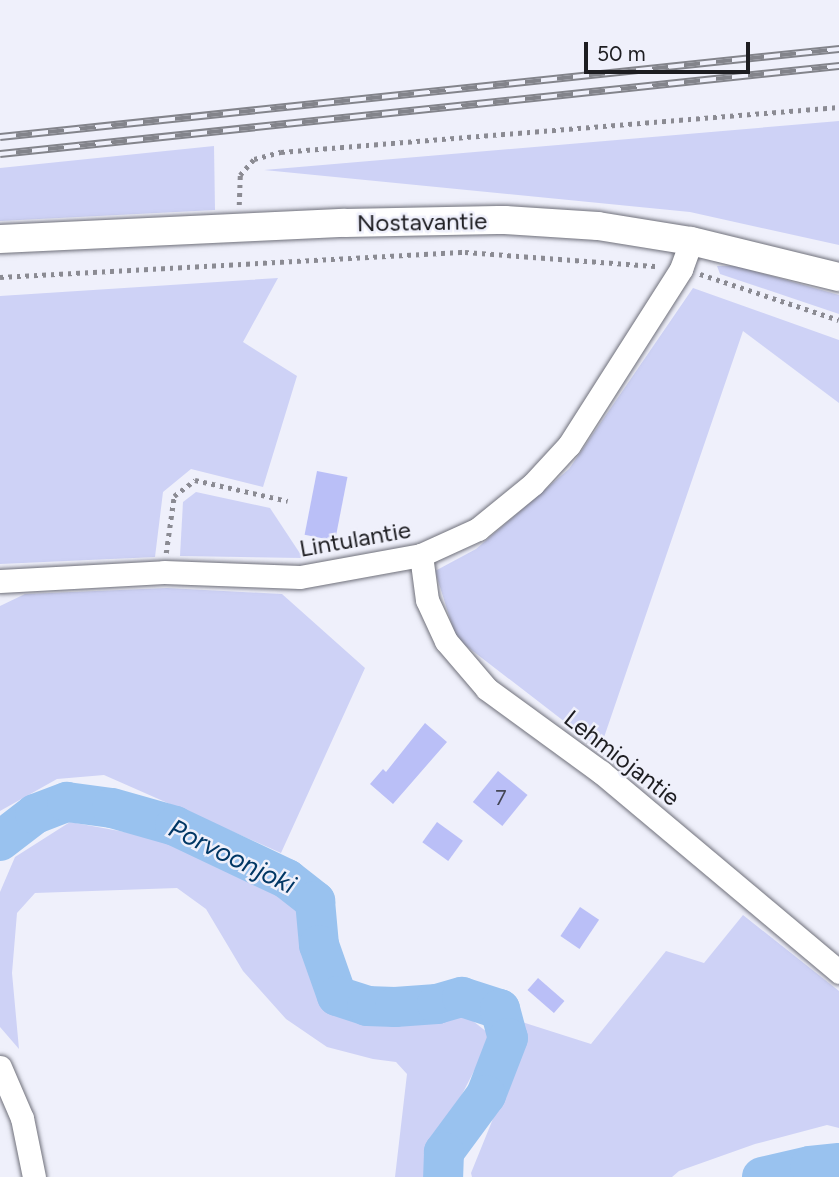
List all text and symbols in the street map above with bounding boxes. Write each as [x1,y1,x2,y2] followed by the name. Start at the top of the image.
[587,28,753,72] scale bar
[597,41,646,66] text: 50 m
[357,206,487,238] street label: Nostavantie
[297,515,413,563] street label: Lintulantie
[558,704,686,812] street label: Lehmiojantie
[495,785,507,811] house number: 7
[164,813,300,901] water label: Porvoonjoki

